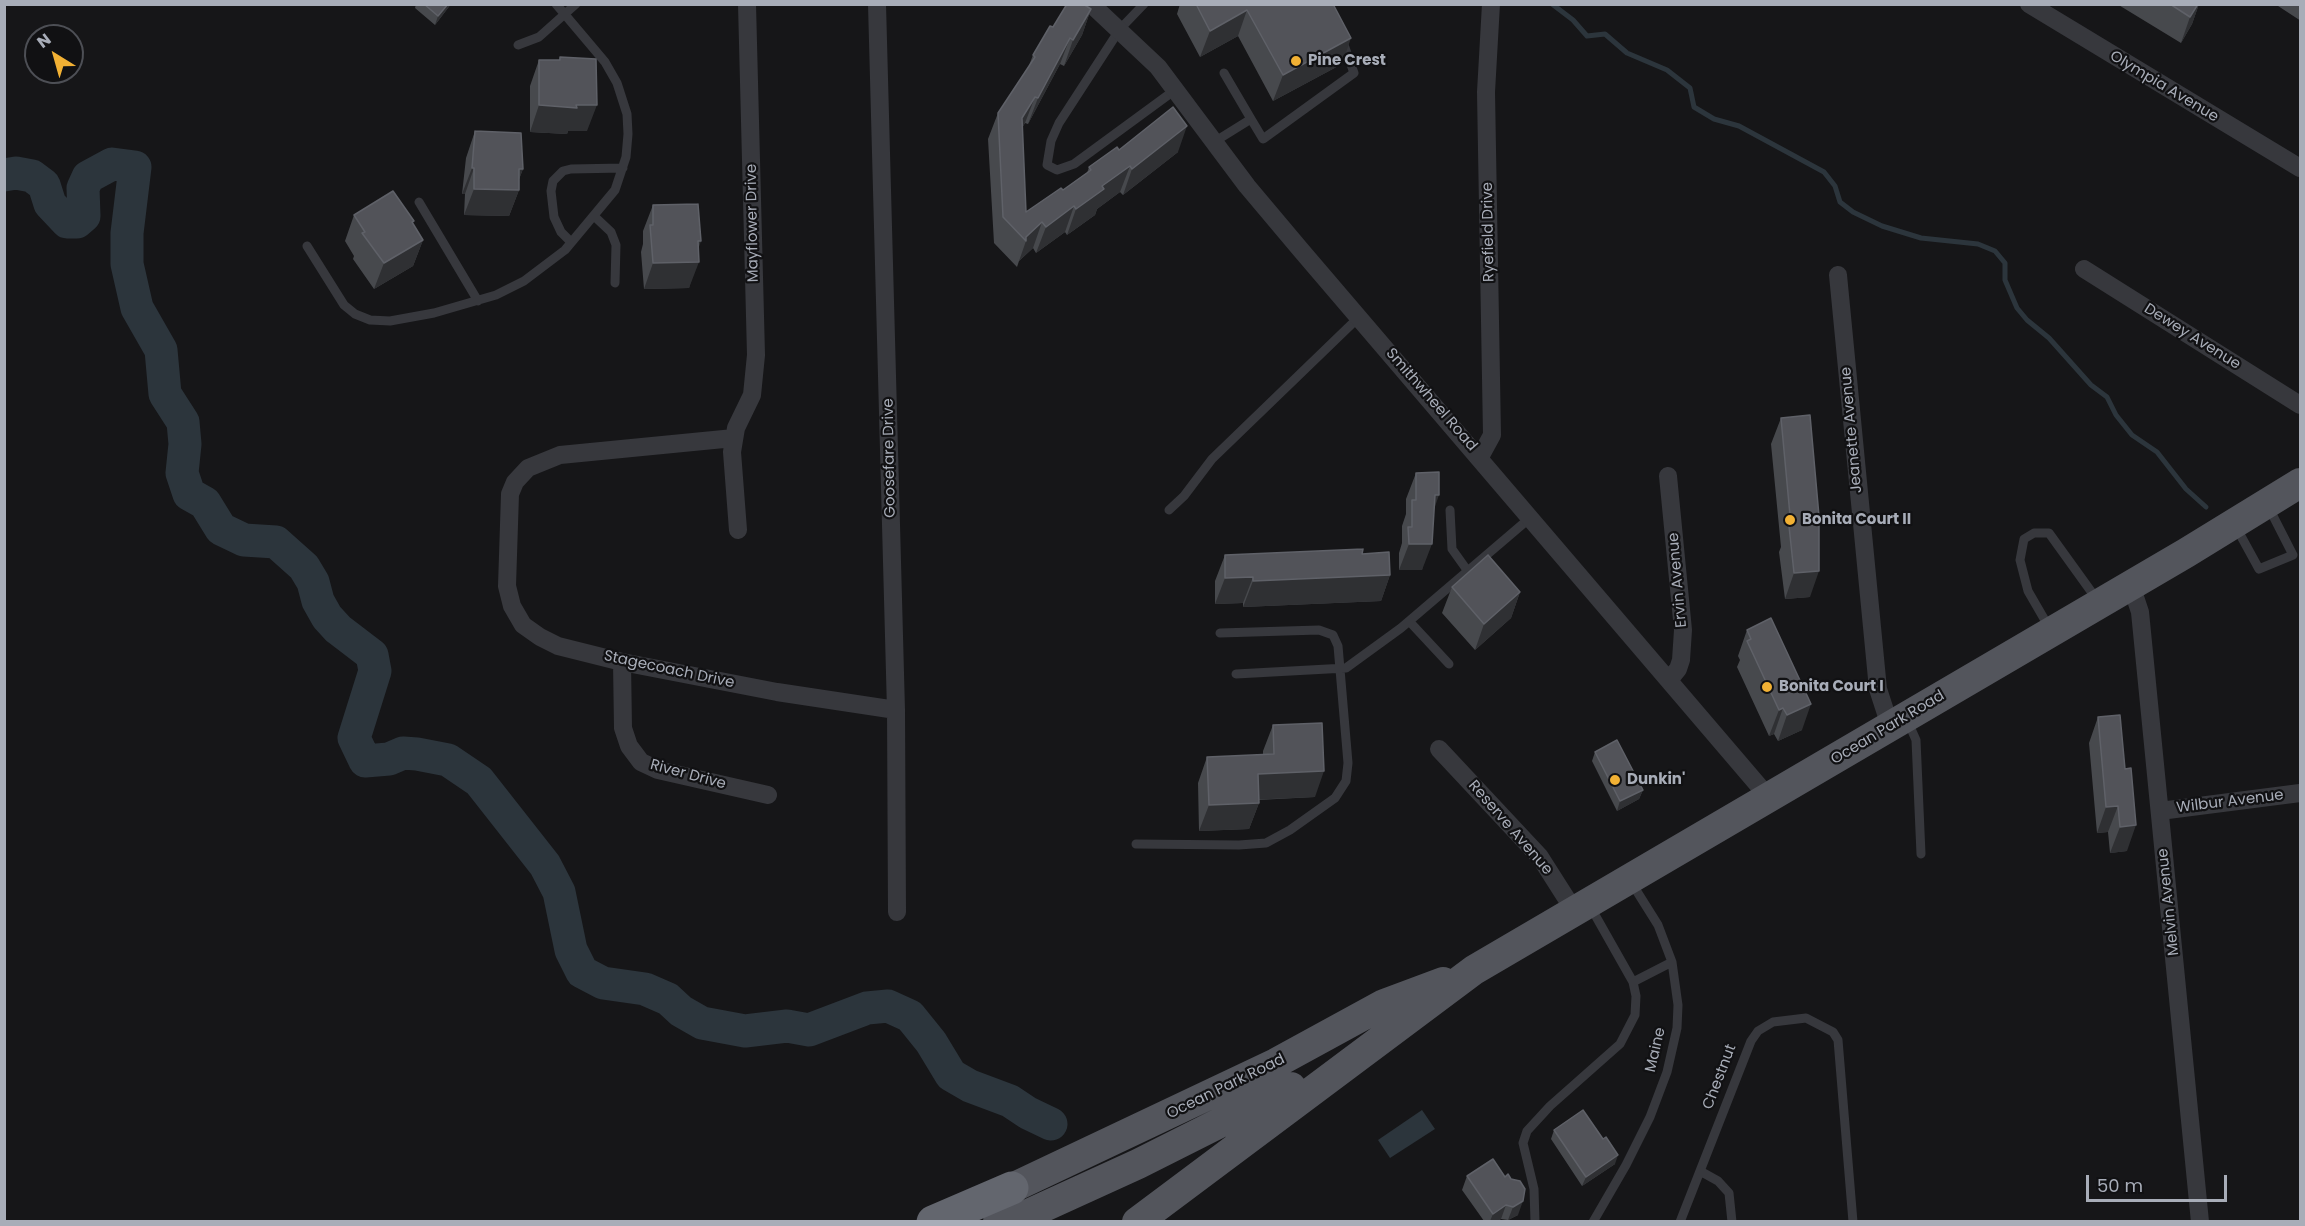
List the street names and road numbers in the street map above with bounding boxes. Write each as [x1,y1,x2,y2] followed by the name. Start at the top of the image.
[2106,47,2222,127] street label: Olympia Avenue
[743,164,763,282] street label: Mayflower Drive
[1479,182,1499,282] street label: Ryefield Drive
[2140,300,2244,374] street label: Dewey Avenue
[1381,345,1481,455] street label: Smithwheel Road
[1838,366,1866,494] street label: Jeanette Avenue
[880,398,900,518] street label: Goosefare Drive
[1665,532,1691,628] street label: Ervin Avenue
[602,647,736,693] street label: Stagecoach Drive
[1828,687,1948,769] street label: Ocean Park Road
[648,756,728,794] street label: River Drive
[1464,777,1556,879] street label: Reserve Avenue
[2175,787,2285,817] street label: Wilbur Avenue
[2154,847,2184,957] street label: Melvin Avenue
[1642,1026,1670,1074] street label: Maine
[1699,1042,1741,1112] street label: Chestnut
[1164,1051,1288,1123] street label: Ocean Park Road

